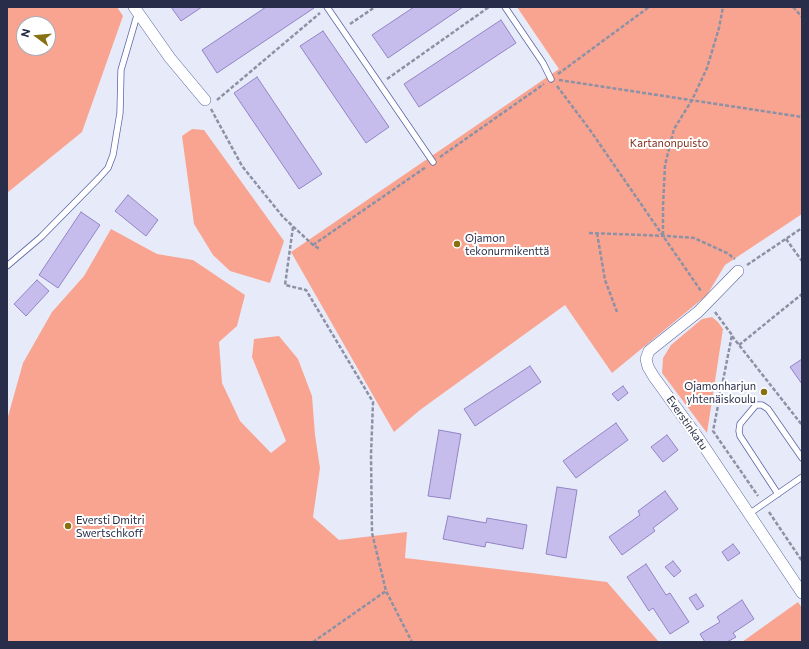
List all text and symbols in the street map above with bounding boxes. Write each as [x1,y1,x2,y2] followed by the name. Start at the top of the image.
[16,16,56,56] north arrow
[18,27,32,39] text: N
[630,136,708,150] park label: Kartanonpuisto
[465,231,549,257] place label: Ojamon tekonurmikenttä
[452,239,462,249] marker: Ojamon tekonurmikenttä
[684,379,756,405] place label: Ojamonharjun yhtenäiskoulu
[759,387,769,397] marker: Ojamonharjun yhtenäiskoulu
[664,393,710,453] street label: Everstinkatu
[76,513,144,539] place label: Eversti Dmitri Swertschkoff
[63,521,73,531] marker: Eversti Dmitri Swertschkoff

